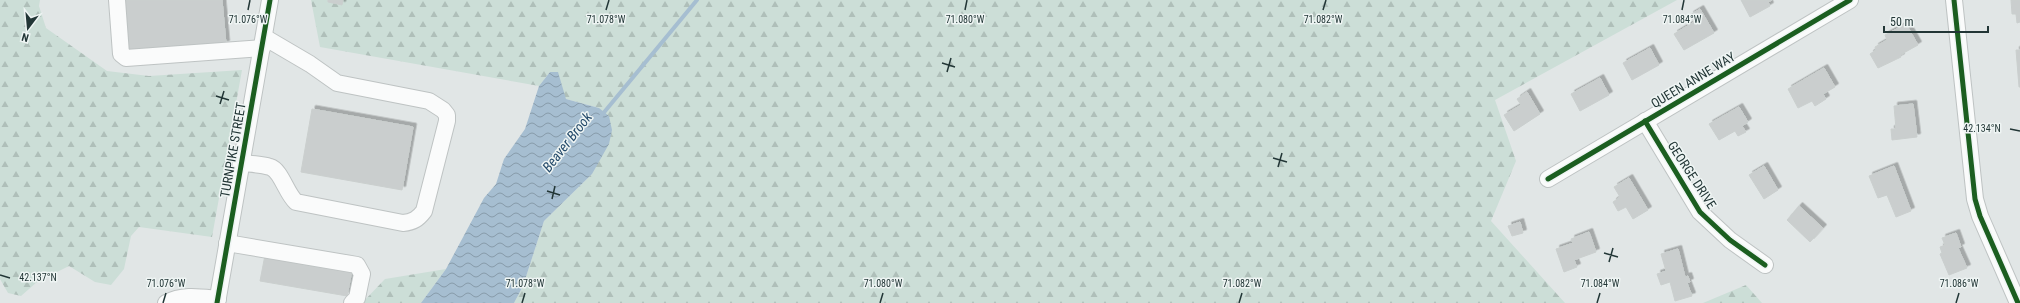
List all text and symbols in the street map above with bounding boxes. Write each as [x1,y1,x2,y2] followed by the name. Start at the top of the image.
[8,8,48,48] north arrow
[1884,8,1988,34] scale bar
[229,14,268,25] text: 71.076°W
[587,14,626,25] text: 71.078°W
[946,14,985,25] text: 71.080°W
[1304,14,1343,25] text: 71.082°W
[1663,14,1702,25] text: 71.084°W
[1890,15,1914,29] text: 50 m
[20,30,30,44] text: N
[1648,49,1738,111] street label: QUEEN ANNE WAY
[217,101,249,199] street label: TURNPIKE STREET
[539,109,596,175] water label: Beaver Brook
[1963,123,2001,134] text: 42.134°N
[1665,138,1719,212] street label: GEORGE DRIVE
[19,272,57,283] text: 42.137°N
[147,278,186,289] text: 71.076°W
[506,278,545,289] text: 71.078°W
[864,278,903,289] text: 71.080°W
[1223,278,1262,289] text: 71.082°W
[1581,278,1620,289] text: 71.084°W
[1940,278,1979,289] text: 71.086°W

